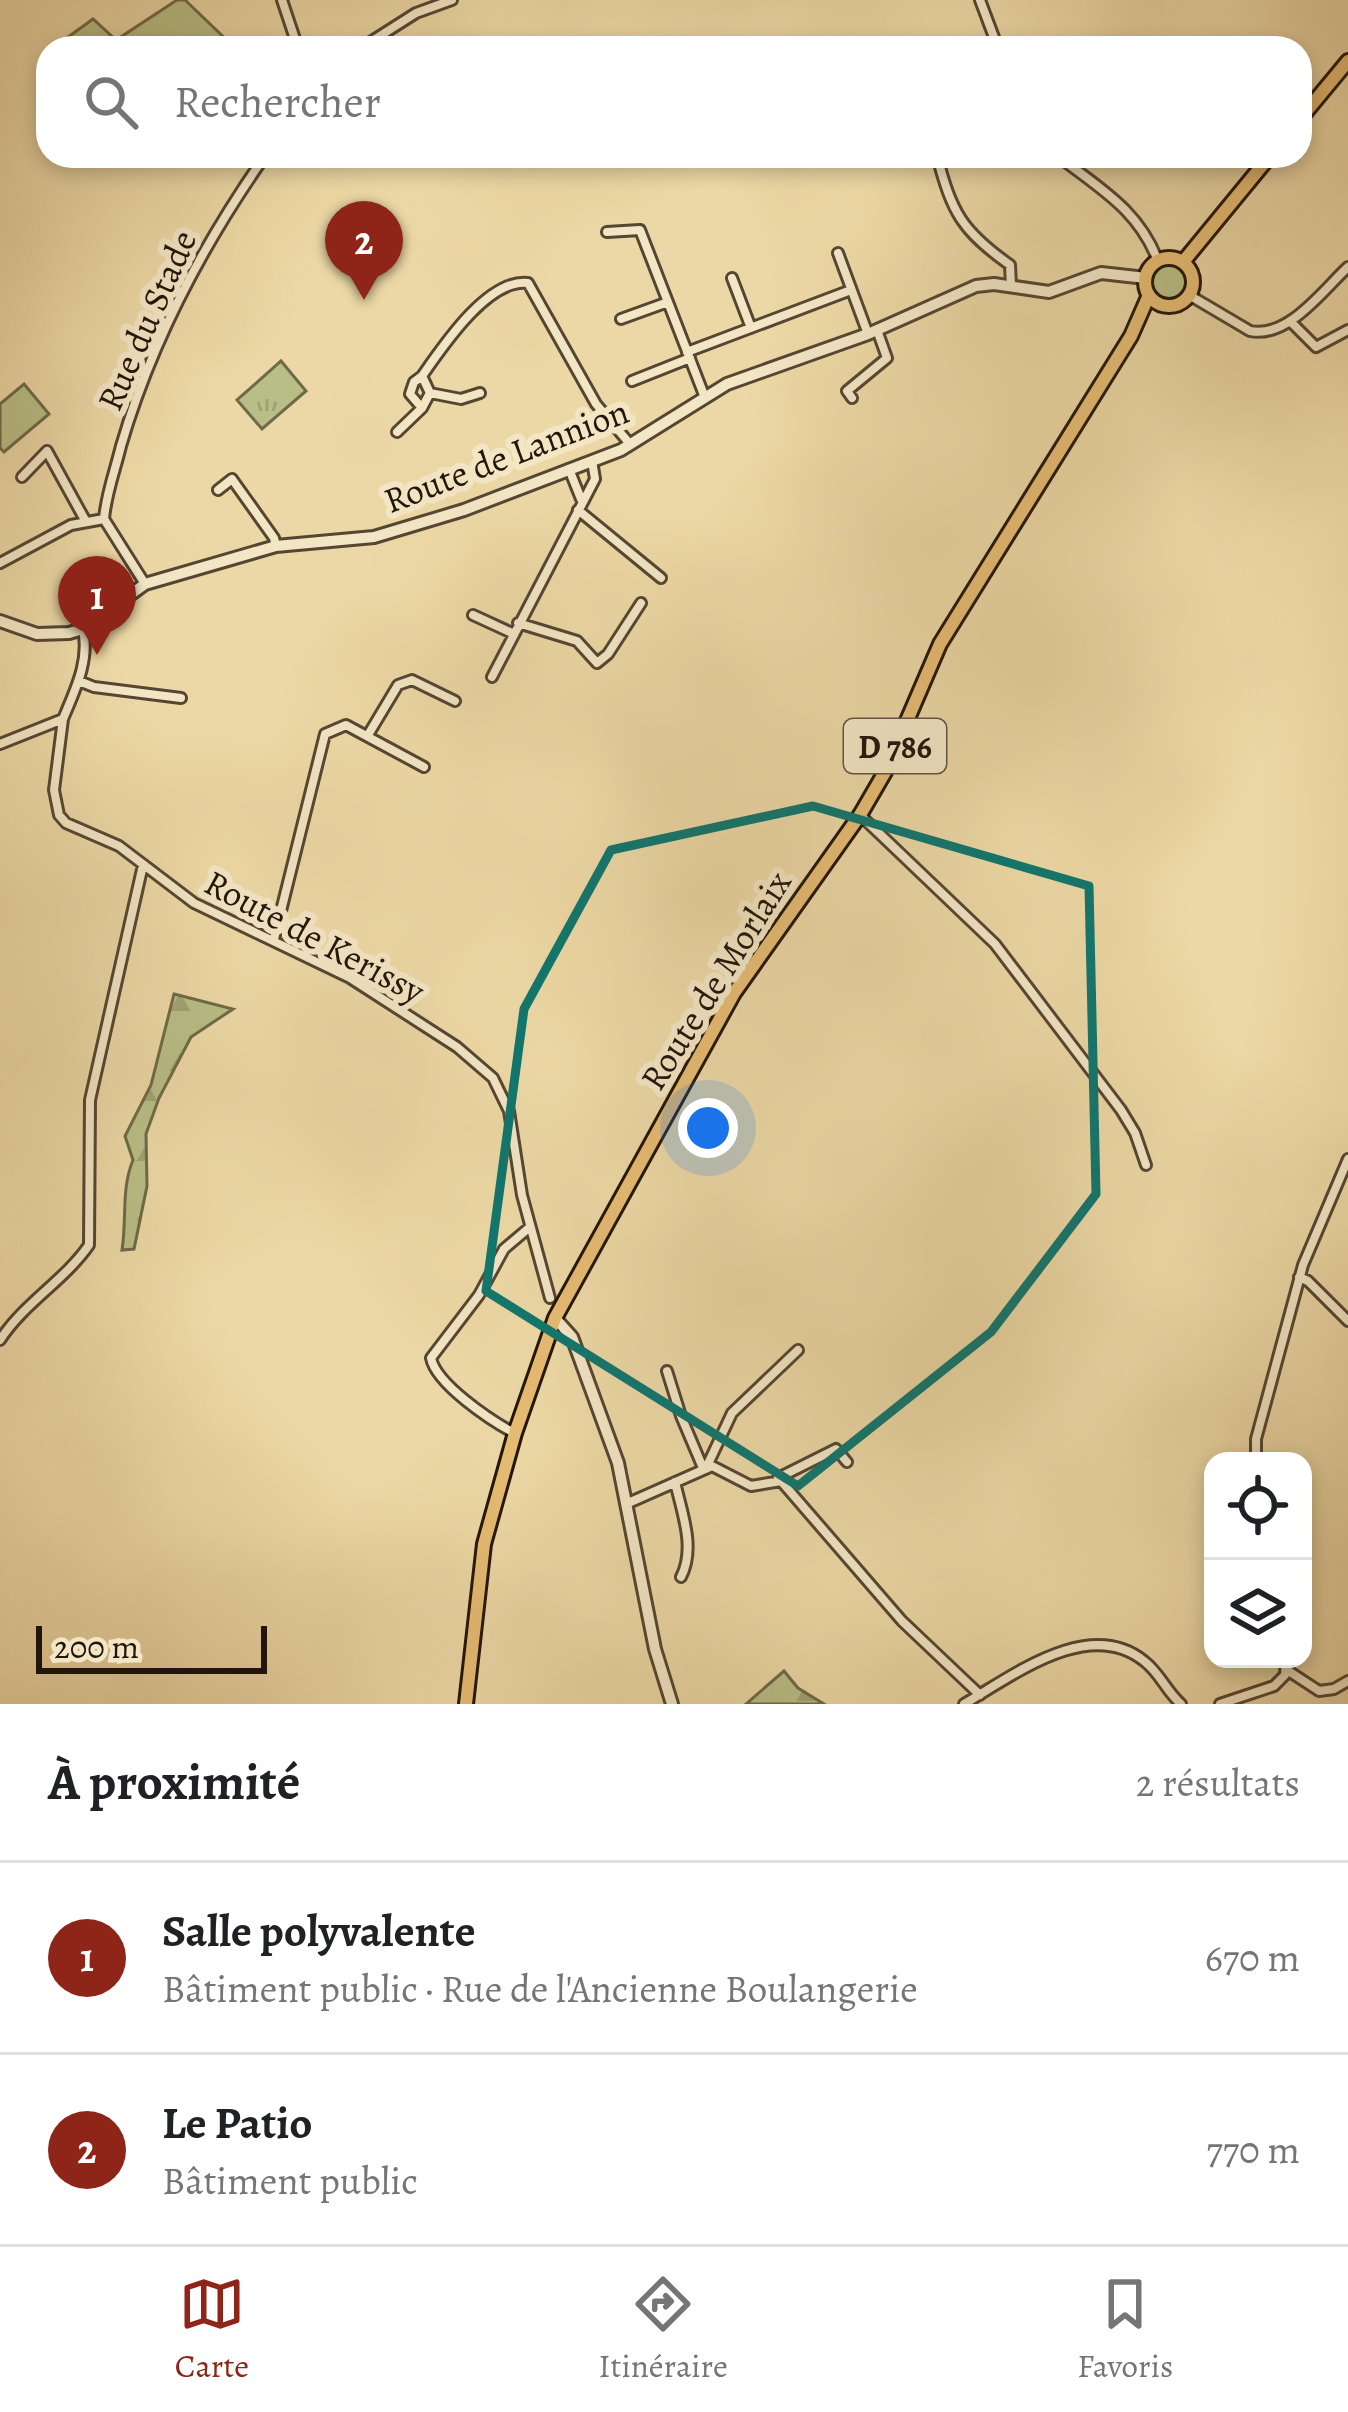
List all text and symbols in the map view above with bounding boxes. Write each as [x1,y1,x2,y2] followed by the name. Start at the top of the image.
[36,36,1312,168] search box
[78,69,144,135] icon: search
[174,71,381,133] text: Rechercher
[325,201,403,300] pin: 2
[85,222,208,418] street label: Rue du Stade
[377,386,636,525] street label: Route de Lannion
[58,556,136,655] pin: 1
[844,719,946,773] road number: D 786
[196,858,434,1015] street label: Route de Kerissy
[628,861,803,1099] street label: Route de Morlaix
[678,1098,738,1158] your location
[1204,1452,1312,1668] map controls
[1204,1452,1312,1560] button: locate
[1204,1560,1312,1668] button: layers
[36,1620,267,1673] scale bar
[54,1624,139,1669] text: 200 m
[48,1747,300,1817] text: À proximité
[1136,1756,1300,1809] text: 2 résultats
[162,1900,475,1962] text: Salle polyvalente
[80,1931,94,1984] text: 1
[1205,1931,1300,1984] text: 670 m
[162,1962,918,2015] text: Bâtiment public · Rue de l'Ancienne Boulangerie
[162,2092,313,2154] text: Le Patio
[78,2123,96,2176] text: 2
[1206,2123,1300,2176] text: 770 m
[162,2154,418,2207] text: Bâtiment public
[175,2271,249,2388] tab: Carte
[599,2271,728,2388] tab: Itinéraire
[1077,2271,1173,2388] tab: Favoris

